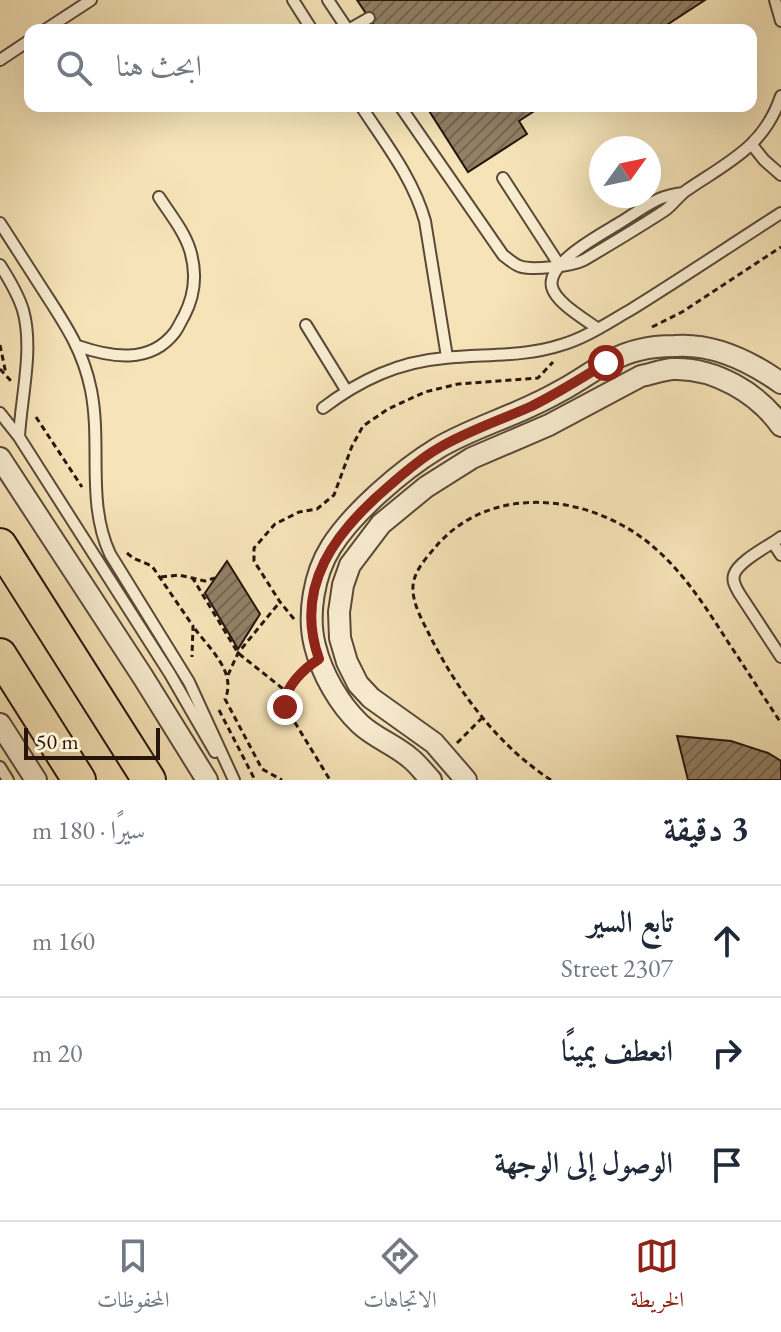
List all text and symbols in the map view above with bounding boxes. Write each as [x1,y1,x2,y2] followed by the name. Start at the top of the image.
[24,24,757,112] search box
[52,46,96,90] icon: search
[116,46,202,85] text: ابحث هنا
[589,136,661,208] north arrow
[588,345,624,381] route start
[267,689,303,725] route end
[24,724,160,760] scale bar
[36,727,79,756] text: 50 m
[664,806,749,850] text: 3 دقيقة
[32,813,145,847] text: سيرًا · 180 m
[588,902,673,941] text: تابع السير
[705,919,749,963] icon: ahead
[32,924,95,958] text: 160 m
[561,951,673,985] text: Street 2307
[561,1031,673,1070] text: انعطف يمينًا
[705,1031,749,1075] icon: right
[32,1036,82,1070] text: 20 m
[494,1143,673,1182] text: الوصول إلى الوجهة
[705,1143,749,1187] icon: arrive
[97,1234,169,1321] tab: المحفوظات
[363,1234,437,1321] tab: الاتجاهات
[631,1234,684,1321] tab: الخريطة

